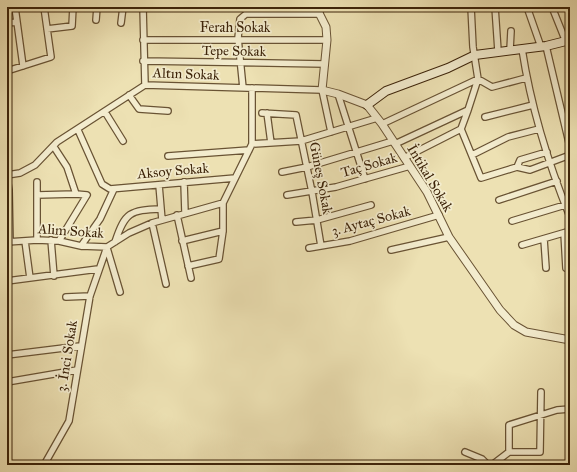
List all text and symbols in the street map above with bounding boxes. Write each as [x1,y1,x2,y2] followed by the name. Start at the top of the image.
[200,19,271,36] street label: Ferah Sokak
[202,42,267,60] street label: Tepe Sokak
[151,64,220,84] street label: Altın Sokak
[306,140,336,216] street label: Güneş Sokak
[403,141,458,215] street label: İntikal Sokak
[339,149,400,181] street label: Taç Sokak
[136,159,210,183] street label: Aksoy Sokak
[330,202,413,240] street label: 3. Aytaç Sokak
[37,220,105,242] street label: Alim Sokak
[52,319,81,393] street label: 3. İnci Sokak

